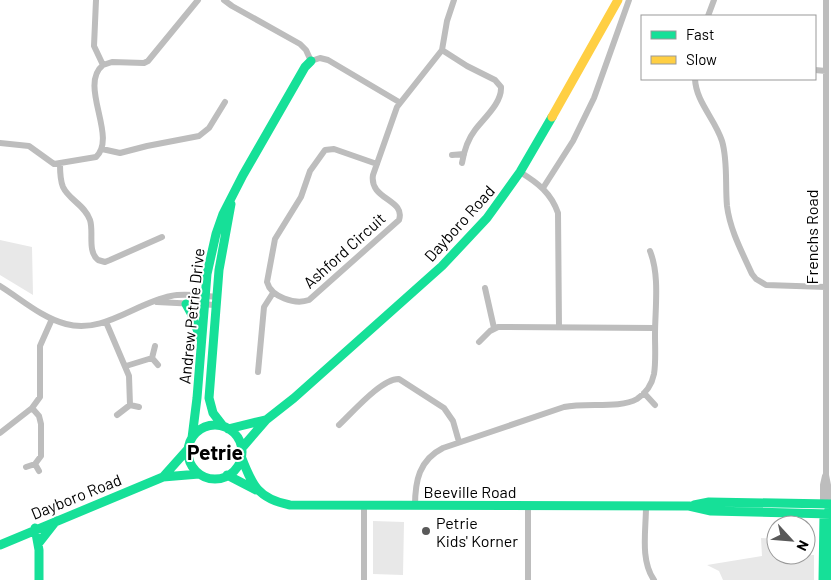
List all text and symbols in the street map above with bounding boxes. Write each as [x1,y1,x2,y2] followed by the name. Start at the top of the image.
[641,15,816,80] legend
[686,25,714,43] text: Fast
[686,50,717,68] text: Slow
[420,181,498,265] street label: Dayboro Road
[802,190,821,284] street label: Frenchs Road
[299,208,389,292] street label: Ashford Circuit
[174,247,208,385] street label: Andrew Petrie Drive
[187,439,243,464] district label: Petrie
[28,469,124,523] street label: Dayboro Road
[423,482,517,501] street label: Beeville Road
[436,513,518,550] place label: Petrie Kids' Korner
[766,515,816,565] north arrow
[420,525,432,537] marker: Petrie Kids' Korner
[793,538,813,554] text: N

